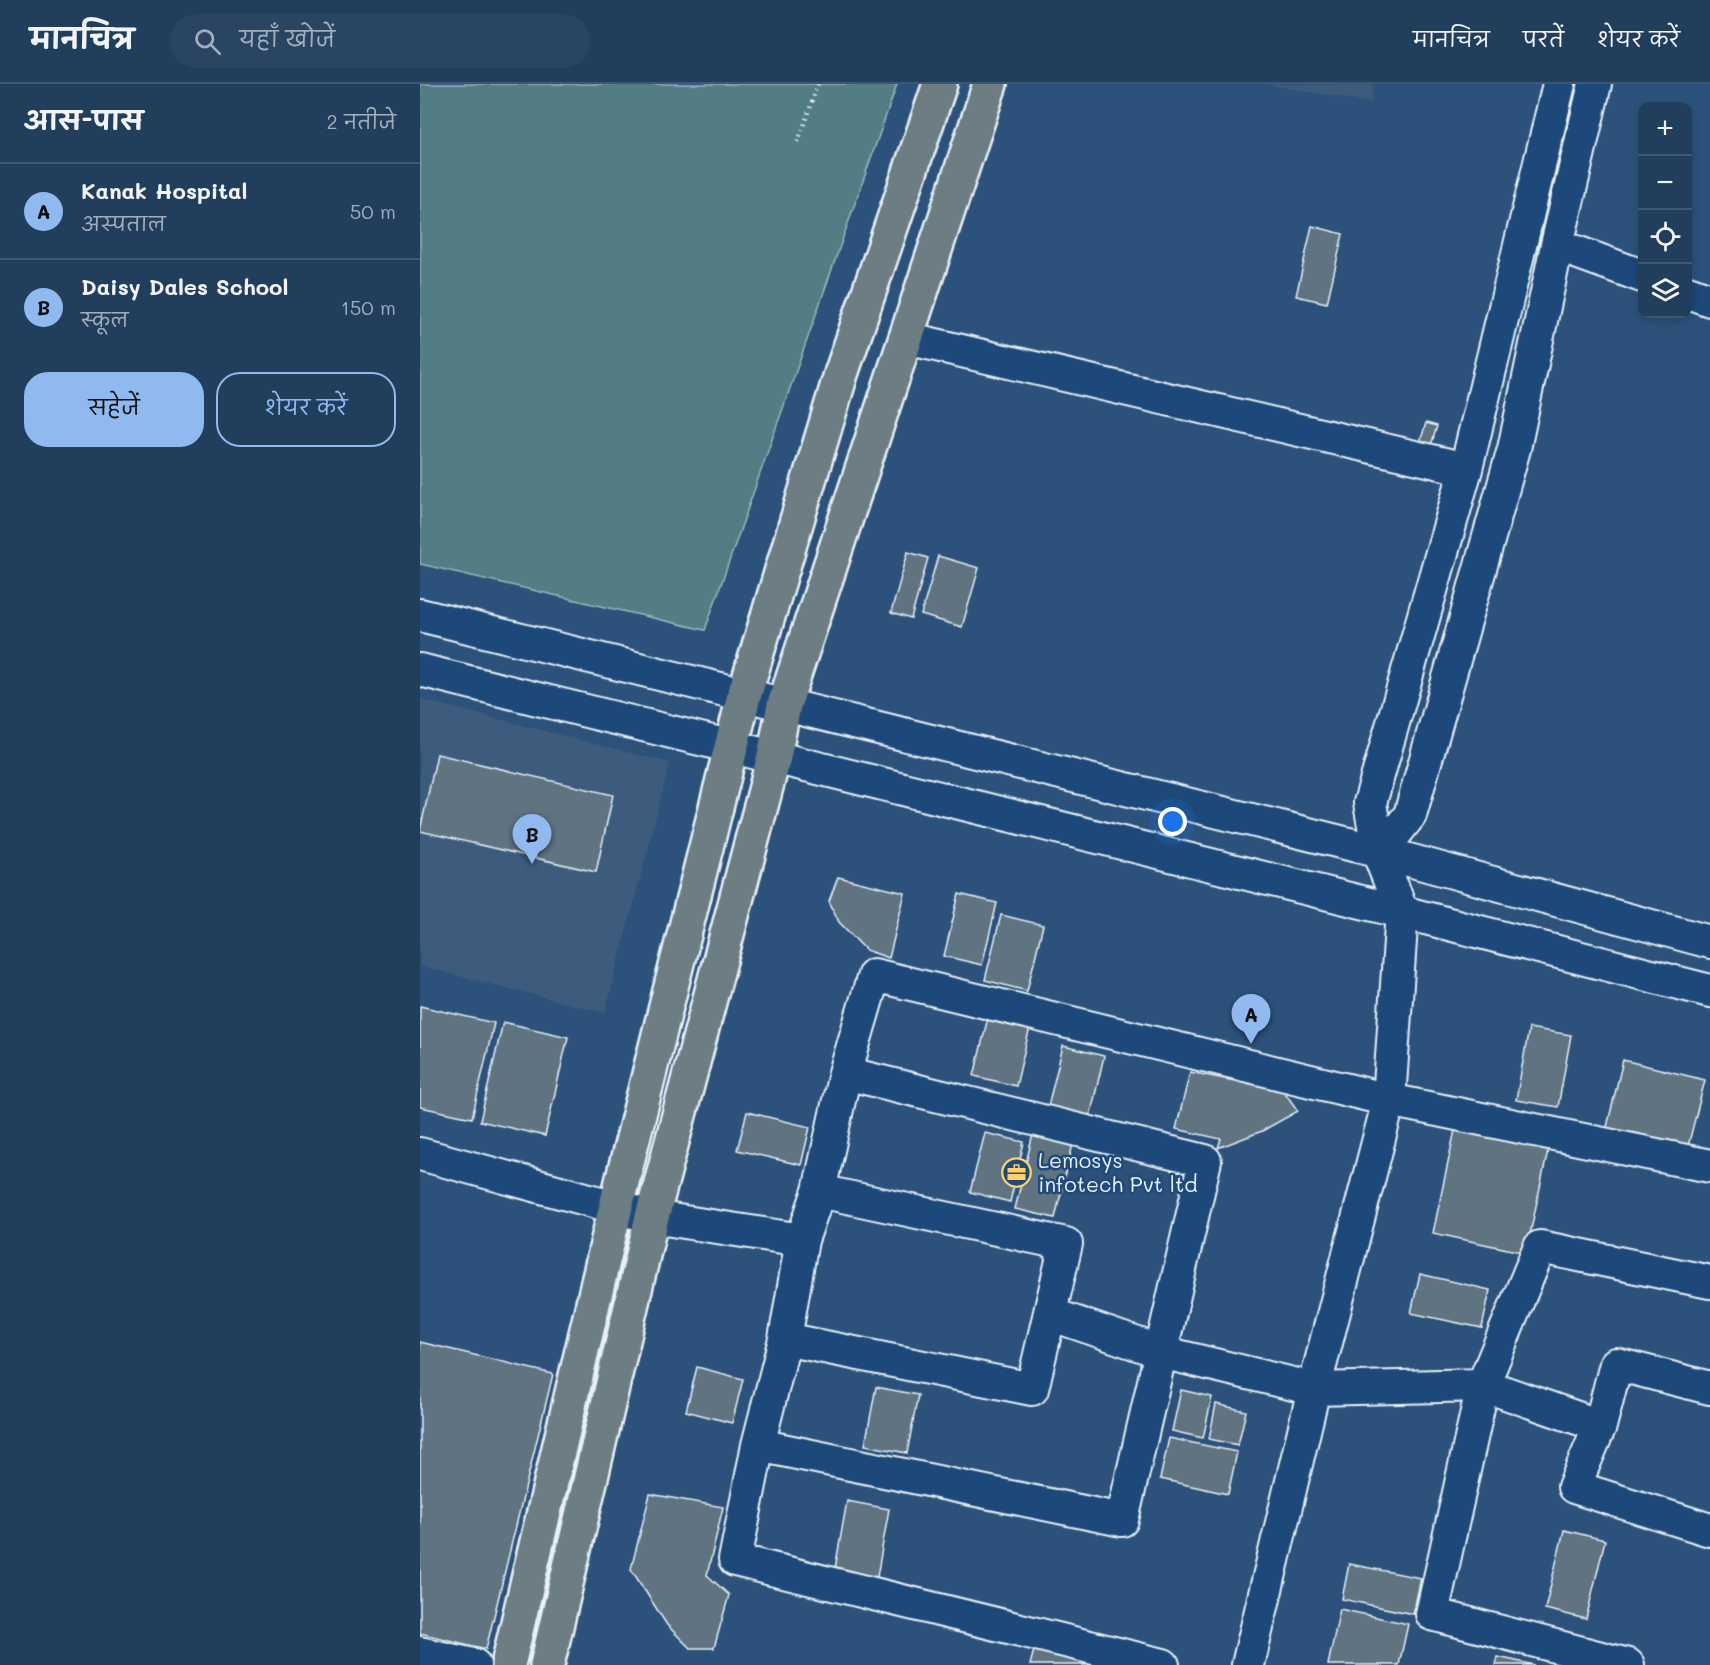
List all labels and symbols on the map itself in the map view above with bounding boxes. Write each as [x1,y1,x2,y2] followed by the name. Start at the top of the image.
[1158,807,1187,836] your location
[512,814,552,864] pin: B
[1232,994,1270,1044] pin: A
[1038,1146,1198,1197] place label: Lemosys infotech Pvt ltd
[1001,1157,1033,1189] office icon: Lemosys infotech Pvt ltd

